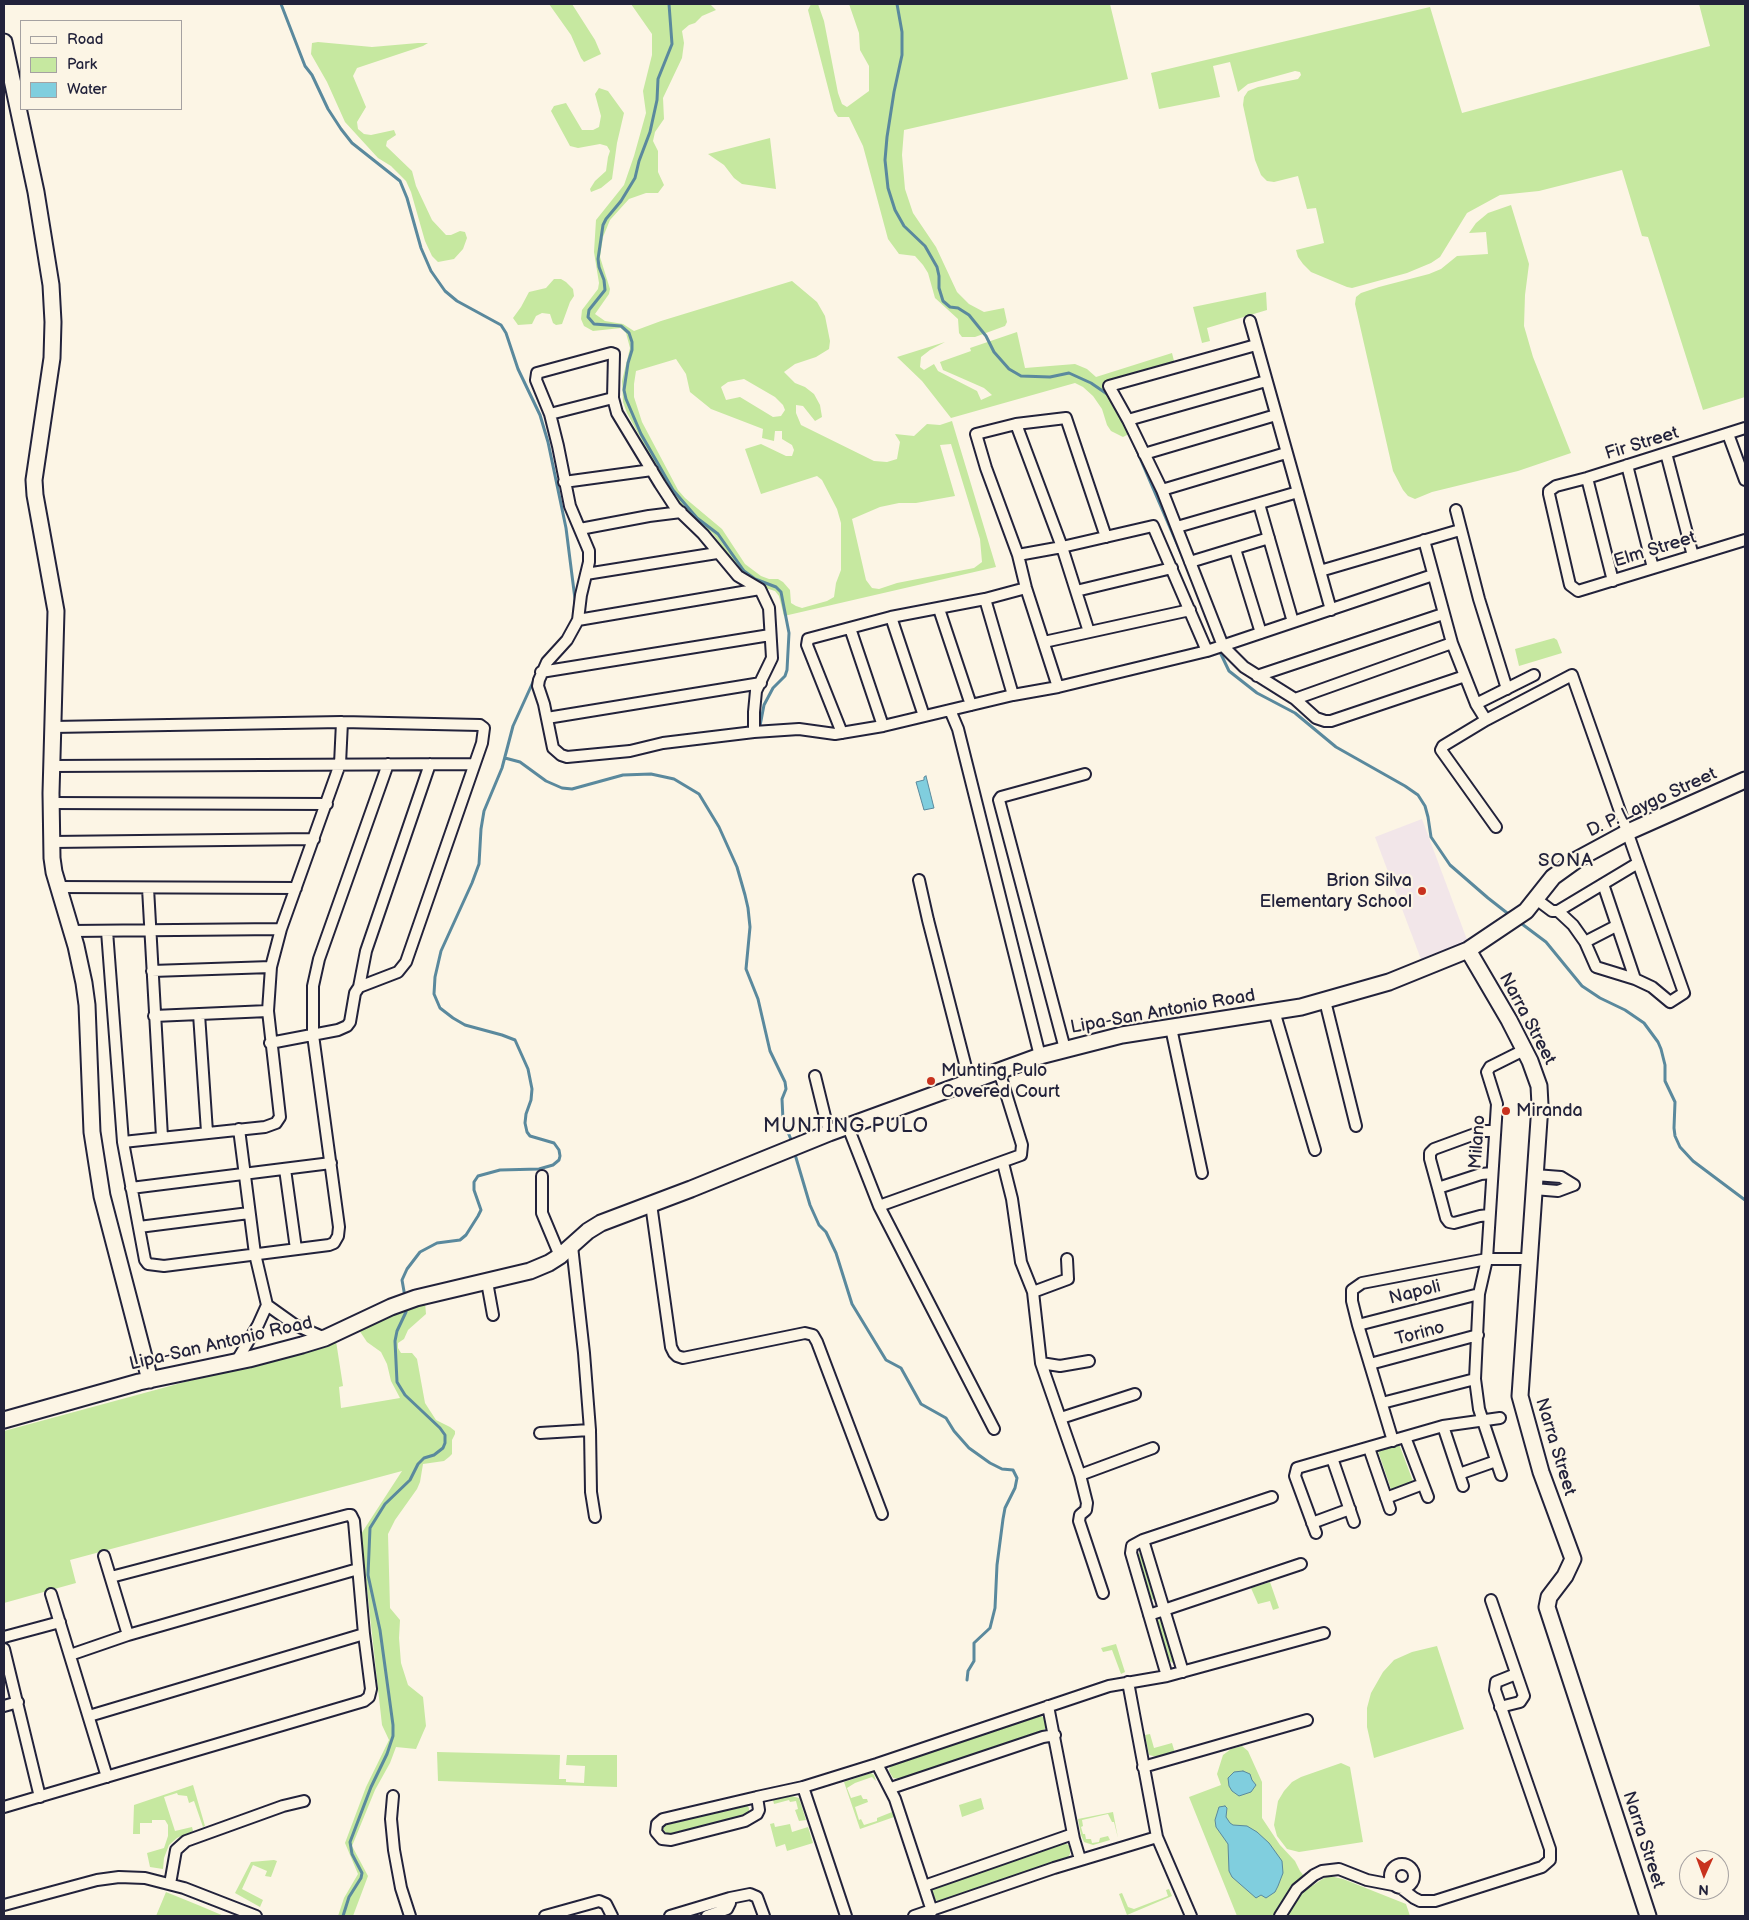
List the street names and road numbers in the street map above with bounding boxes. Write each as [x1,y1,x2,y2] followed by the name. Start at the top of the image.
[1603,423,1681,465] street label: Fir Street
[1611,527,1699,573] street label: Elm Street
[1584,763,1720,843] street label: D. P. Laygo Street
[1494,969,1560,1069] street label: Narra Street
[1069,985,1257,1039] street label: Lipa-San Antonio Road
[1465,1114,1491,1170] street label: Milano
[1387,1276,1443,1310] street label: Napoli
[127,1312,315,1376] street label: Lipa-San Antonio Road
[1393,1317,1447,1351] street label: Torino
[1530,1396,1580,1498] street label: Narra Street
[1617,1789,1669,1891] street label: Narra Street

